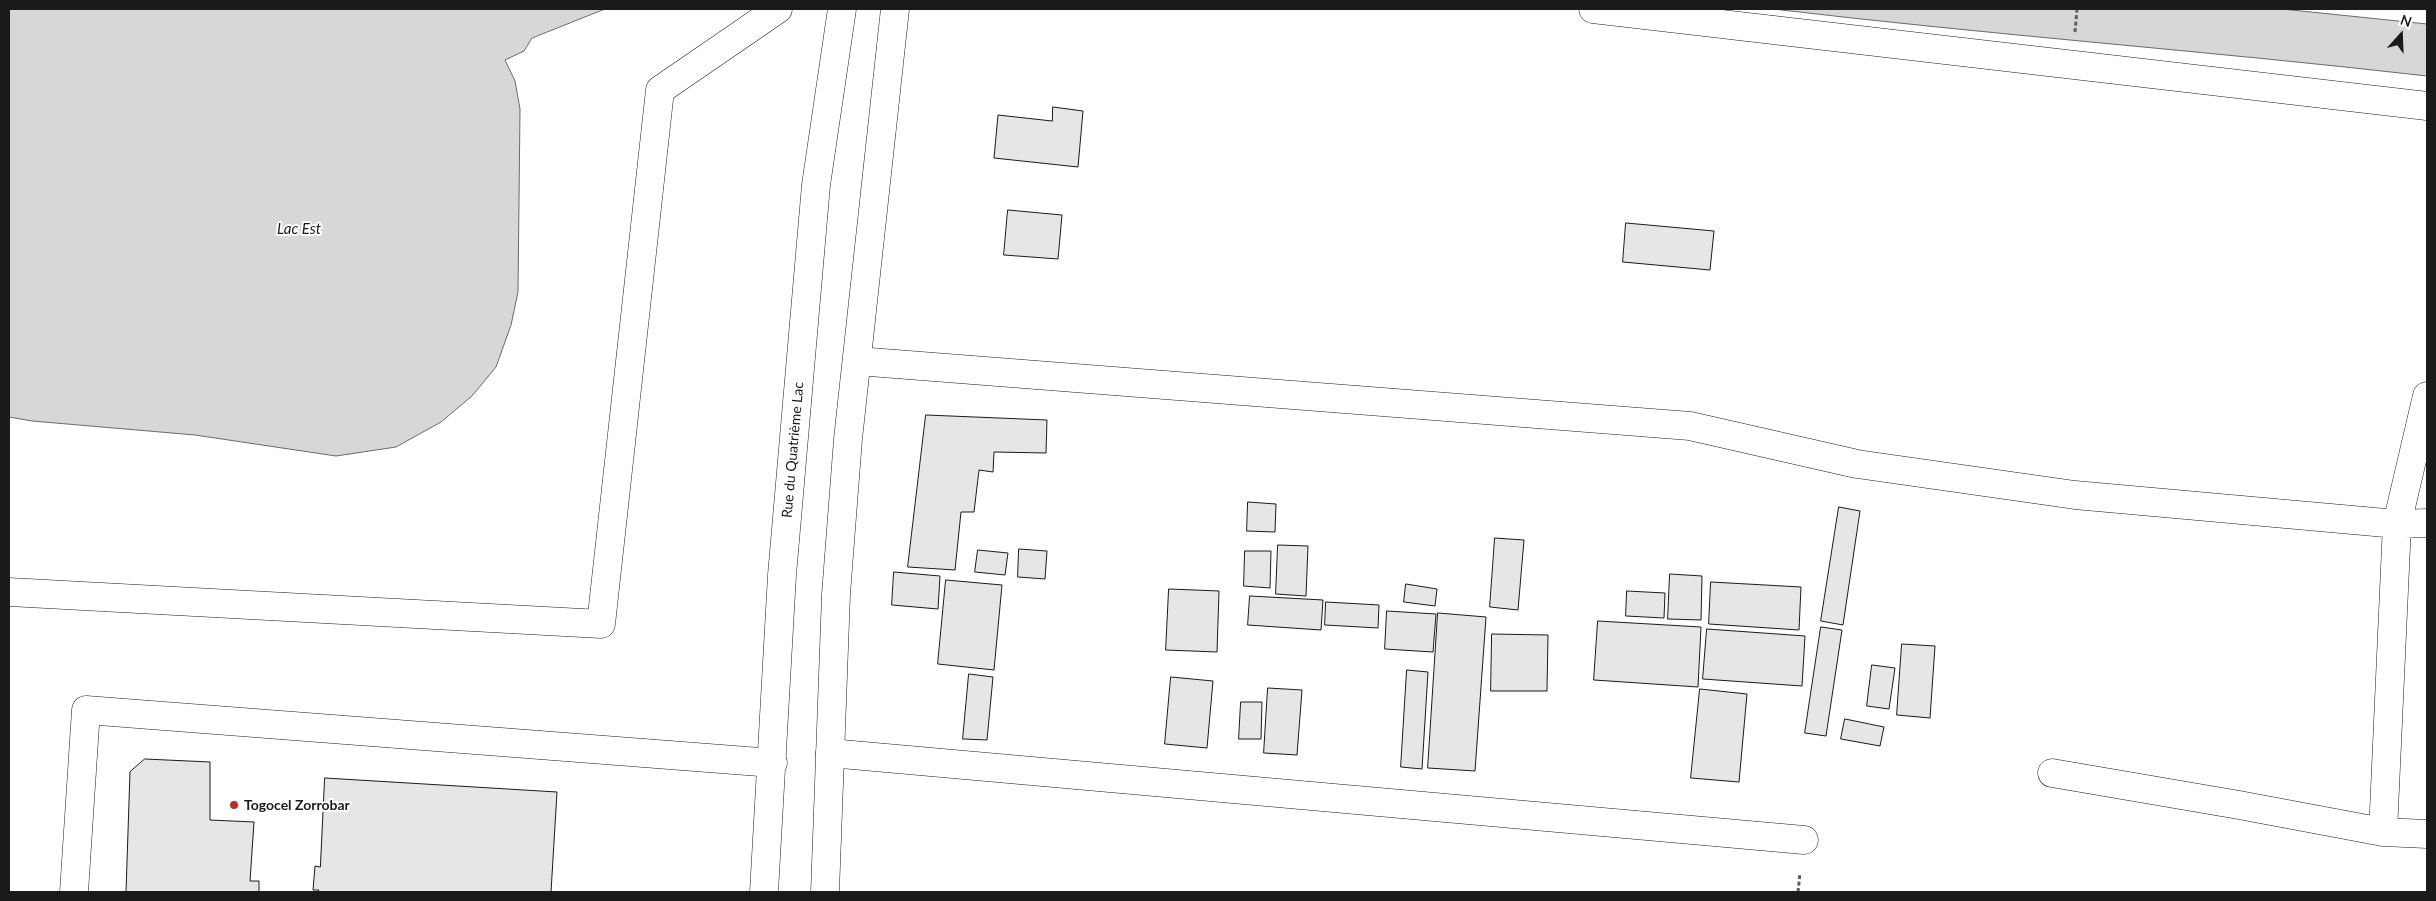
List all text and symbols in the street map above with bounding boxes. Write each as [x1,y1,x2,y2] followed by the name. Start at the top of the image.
[2376,10,2426,60] north arrow
[2398,11,2414,30] text: N
[277,220,321,238] water label: Lac Est
[779,381,807,519] street label: Rue du Quatrième Lac
[244,797,350,813] place label: Togocel Zorrobar
[228,799,240,811] marker: Togocel Zorrobar

